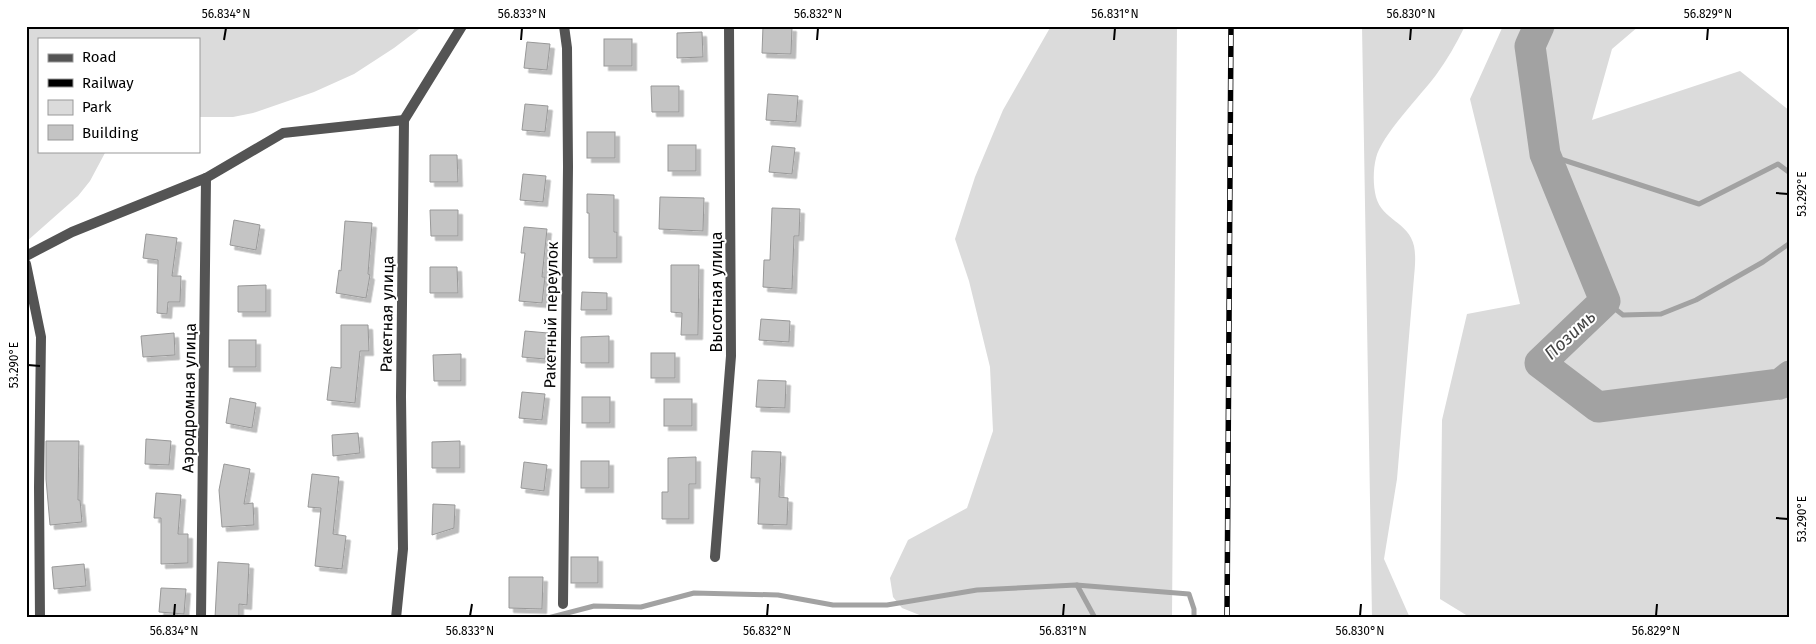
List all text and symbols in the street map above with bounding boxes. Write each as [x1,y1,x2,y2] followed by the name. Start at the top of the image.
[202,7,250,21] text: 56.834°N
[498,7,546,21] text: 56.833°N
[794,7,842,21] text: 56.832°N
[1091,7,1139,21] text: 56.831°N
[1386,7,1436,21] text: 56.830°N
[1684,7,1732,21] text: 56.829°N
[38,38,200,152] legend
[82,48,117,66] text: Road
[82,74,134,92] text: Railway
[82,98,112,116] text: Park
[82,124,138,142] text: Building
[1795,171,1809,217] text: 53.292°E
[707,232,726,352] street label: Высотная улица
[540,241,562,389] street label: Ракетный переулок
[376,256,398,372] street label: Ракетная улица
[1540,306,1600,364] water label: Позимь
[178,323,200,473] street label: Аэродромная улица
[7,342,21,388] text: 53.290°E
[1795,496,1809,542] text: 53.290°E
[150,624,198,638] text: 56.834°N
[446,624,494,638] text: 56.833°N
[743,624,791,638] text: 56.832°N
[1039,624,1087,638] text: 56.831°N
[1335,624,1385,638] text: 56.830°N
[1632,624,1680,638] text: 56.829°N

